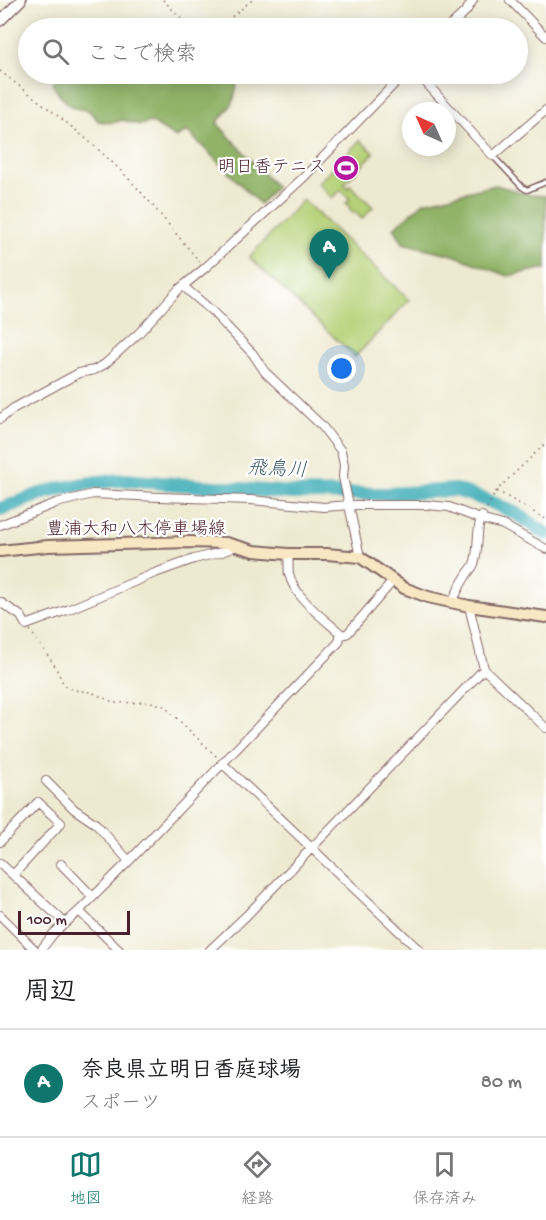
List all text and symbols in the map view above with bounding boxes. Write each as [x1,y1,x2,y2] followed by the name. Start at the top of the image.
[18,18,528,84] search box
[39,35,72,68] icon: search
[87,43,197,69] text: ここで検索
[402,102,456,156] north arrow
[331,153,361,183] sports icon: 明日香テニス
[218,158,326,179] place label: 明日香テニス
[310,230,348,279] pin: A
[327,354,356,383] your location
[246,456,308,484] water label: 飛鳥川
[46,519,226,541] street label: 豊浦大和八木停車場線
[18,908,130,936] scale bar
[27,912,67,931] text: 100 m
[24,979,76,1010] text: 周辺
[81,1059,301,1085] text: 奈良県立明日香庭球場
[38,1072,49,1095] text: A
[481,1072,522,1095] text: 80 m
[81,1093,161,1116] text: スポーツ
[69,1148,102,1210] tab: 地図
[241,1148,274,1210] tab: 経路
[413,1148,477,1210] tab: 保存済み

